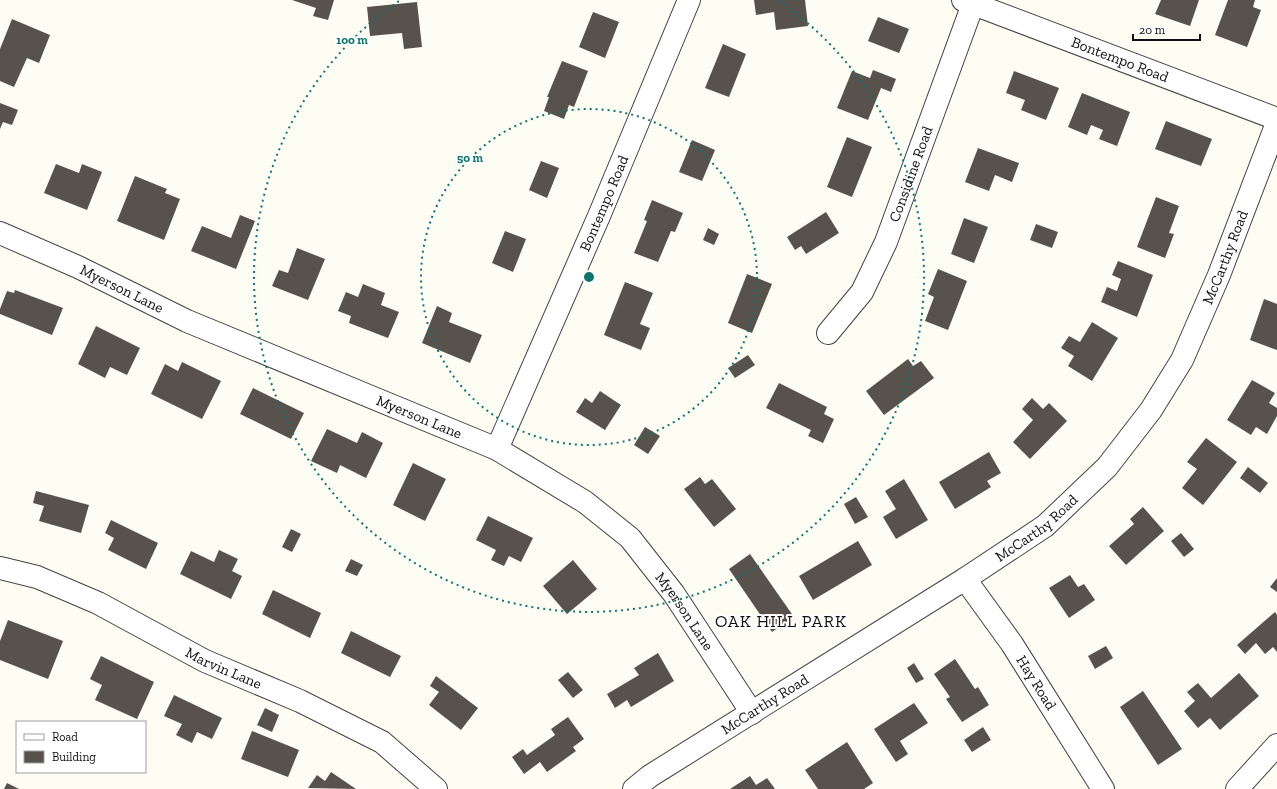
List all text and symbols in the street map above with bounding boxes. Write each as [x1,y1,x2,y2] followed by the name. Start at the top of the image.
[1133,16,1200,42] scale bar
[1139,23,1166,37] text: 20 m
[336,33,368,47] text: 100 m
[1069,33,1172,86] street label: Bontempo Road
[885,123,937,224] street label: Considine Road
[457,151,483,165] text: 50 m
[576,152,633,254] street label: Bontempo Road
[1198,207,1252,307] street label: McCarthy Road
[77,260,167,317] street label: Myerson Lane
[582,270,596,284] centre of rings
[374,391,465,443] street label: Myerson Lane
[992,490,1082,566] street label: McCarthy Road
[651,569,718,654] street label: Myerson Lane
[715,611,847,631] district label: OAK HILL PARK
[182,643,264,693] street label: Marvin Lane
[1012,652,1061,714] street label: Hay Road
[718,670,812,738] street label: McCarthy Road
[16,721,146,773] legend
[52,730,78,744] text: Road
[52,750,96,764] text: Building

